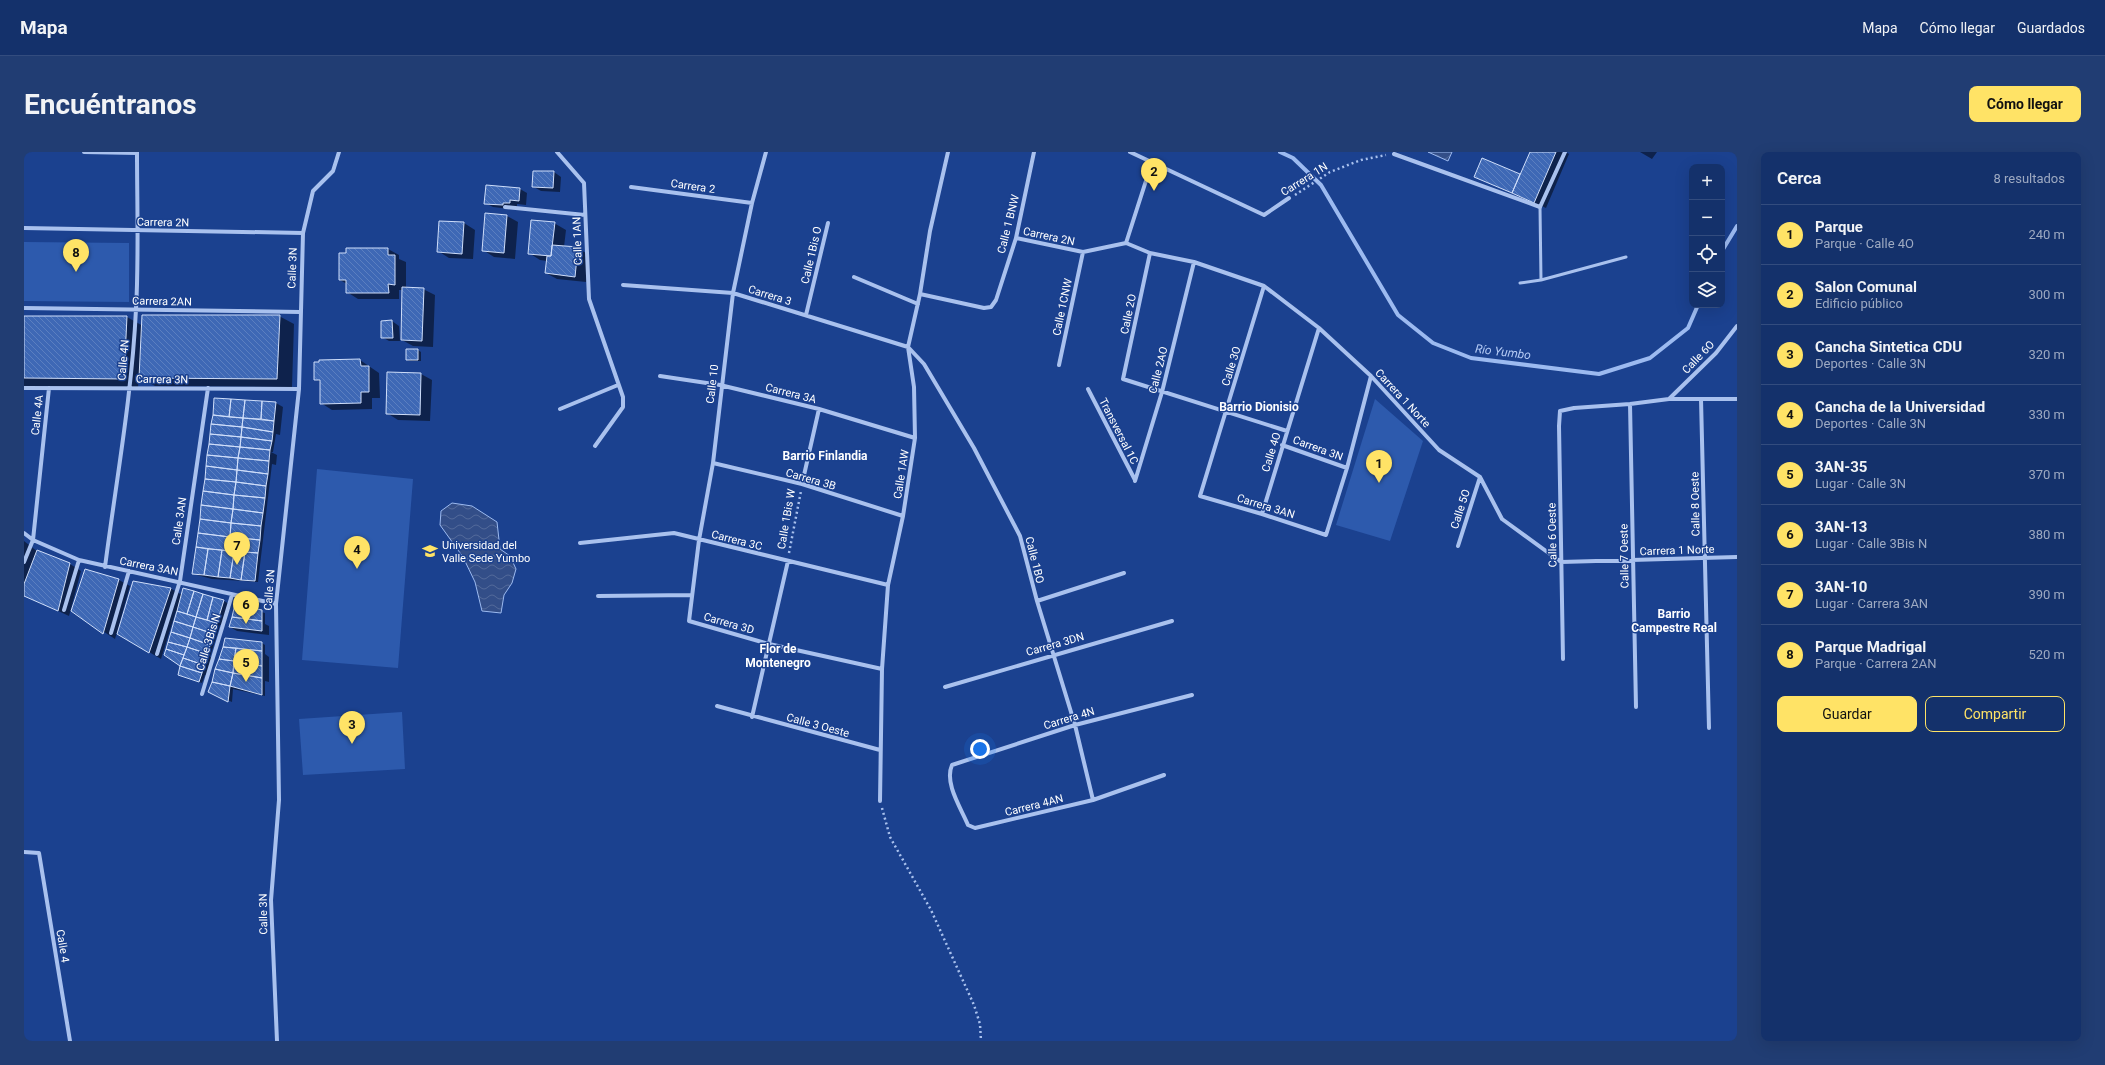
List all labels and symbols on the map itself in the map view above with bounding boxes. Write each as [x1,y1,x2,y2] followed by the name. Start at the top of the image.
[1141,158,1167,191] pin: 2
[1279,160,1330,199] street label: Carrera 1N
[670,177,716,196] street label: Carrera 2
[995,193,1022,255] street label: Calle 1 BNW
[137,216,189,229] street label: Carrera 2N
[570,217,585,265] street label: Calle 1AN
[799,225,824,285] street label: Calle 1Bis O
[1022,225,1076,248] street label: Carrera 2N
[63,239,89,272] pin: 8
[285,247,300,289] street label: Calle 3N
[1050,277,1075,337] street label: Calle 1CNW
[747,283,793,308] street label: Carrera 3
[1118,293,1139,335] street label: Calle 2O
[132,294,192,309] street label: Carrera 2AN
[1680,338,1717,377] street label: Calle 6O
[115,339,132,381] street label: Calle 4N
[1474,342,1532,362] water label: Río Yumbo
[1146,345,1171,395] street label: Calle 2AO
[1219,345,1244,388] street label: Calle 3O
[704,364,721,404] street label: Calle 10
[1372,366,1433,430] street label: Carrera 1 Norte
[136,373,188,386] street label: Carrera 3N
[764,381,818,406] street label: Carrera 3A
[29,393,46,436] street label: Calle 4A
[1096,396,1141,467] street label: Transversal 1C
[1219,400,1299,414] district label: Barrio Dionisio
[1259,431,1284,474] street label: Calle 4O
[1291,433,1345,464] street label: Carrera 3N
[891,448,912,500] street label: Calle 1AW
[783,449,868,463] district label: Barrio Finlandia
[1366,450,1392,483] pin: 1
[784,466,838,493] street label: Carrera 3B
[1688,471,1703,536] street label: Calle 8 Oeste
[775,488,798,550] street label: Calle 1Bis W
[1448,488,1473,531] street label: Calle 5O
[1235,492,1296,521] street label: Carrera 3AN
[170,496,189,546] street label: Calle 3AN
[1545,502,1560,567] street label: Calle 6 Oeste
[1617,523,1632,588] street label: Calle 7 Oeste
[710,528,764,553] street label: Carrera 3C
[224,532,250,565] pin: 7
[1022,535,1047,585] street label: Calle 1BO
[344,536,370,569] pin: 4
[442,539,530,565] place label: Universidad del Valle Sede Yumbo
[421,542,439,560] school or university icon: Universidad del Valle Sede Yumbo
[1639,543,1715,558] street label: Carrera 1 Norte
[118,554,179,579] street label: Carrera 3AN
[262,569,277,611] street label: Calle 3N
[233,591,259,624] pin: 6
[1631,607,1717,635] district label: Barrio Campestre Real
[702,610,756,637] street label: Carrera 3D
[194,612,223,672] street label: Calle 3Bis N
[1025,630,1086,659] street label: Carrera 3DN
[745,642,811,670] district label: Flor de Montenegro
[233,649,259,682] pin: 5
[1042,705,1096,732] street label: Carrera 4N
[339,711,365,744] pin: 3
[785,711,851,740] street label: Calle 3 Oeste
[970,739,990,759] your location
[1004,792,1065,819] street label: Carrera 4AN
[257,893,270,935] street label: Calle 3N
[53,929,72,964] street label: Calle 4

